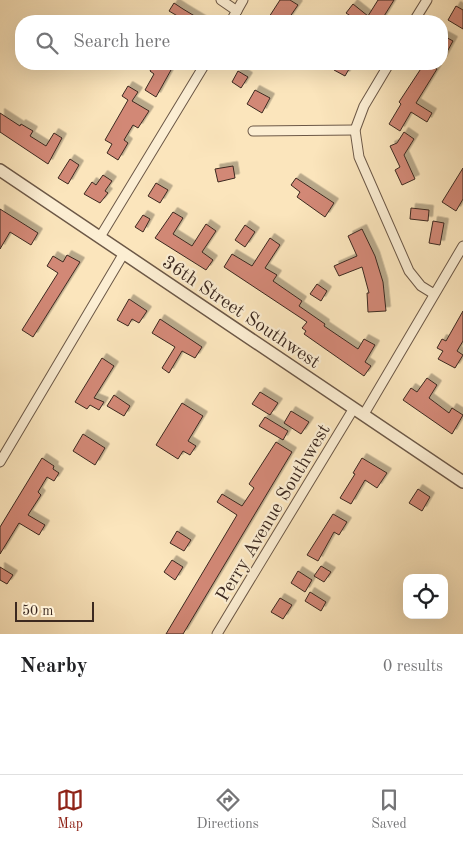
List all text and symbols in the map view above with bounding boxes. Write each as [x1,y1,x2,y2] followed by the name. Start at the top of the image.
[15,15,448,70] search box
[33,29,61,57] icon: search
[73,33,170,52] text: Search here
[158,253,323,373] street label: 36th Street Southwest
[214,421,335,605] street label: Perry Avenue Southwest
[403,574,448,619] map controls
[403,574,448,619] button: locate
[15,599,94,622] scale bar
[22,604,53,618] text: 50 m
[20,656,88,677] text: Nearby
[383,659,443,675] text: 0 results
[56,786,84,833] tab: Map
[197,786,259,833] tab: Directions
[371,786,407,833] tab: Saved

